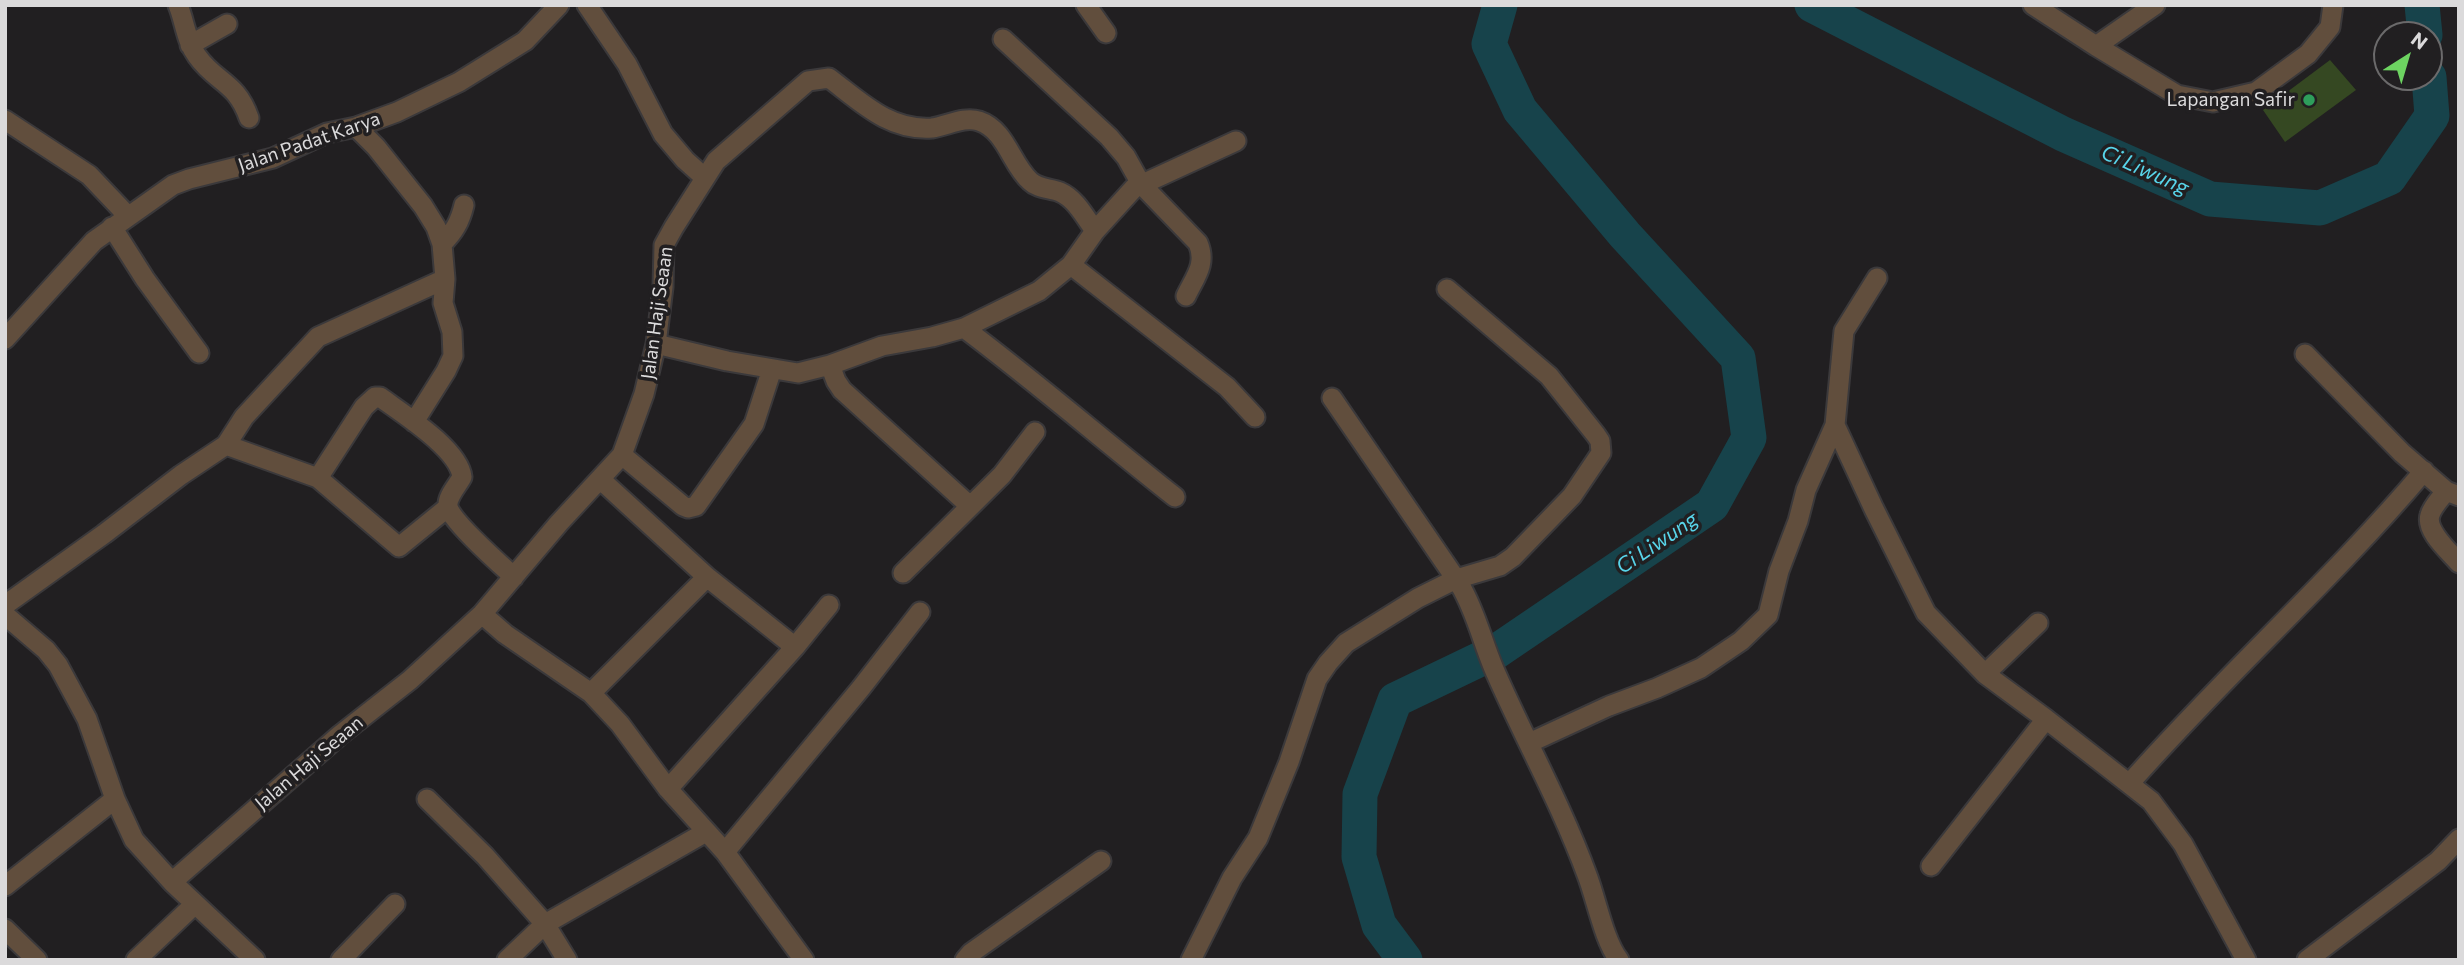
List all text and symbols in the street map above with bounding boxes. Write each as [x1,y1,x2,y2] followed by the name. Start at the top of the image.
[2373,21,2443,91] north arrow
[2407,27,2432,54] text: N
[2166,89,2295,111] place label: Lapangan Safir
[2301,92,2317,108] marker: Lapangan Safir
[235,107,383,177] street label: Jalan Padat Karya
[2097,140,2193,200] water label: Ci Liwung
[636,245,678,381] street label: Jalan Haji Seaan
[1611,507,1703,579] water label: Ci Liwung
[250,711,368,815] street label: Jalan Haji Seaan

